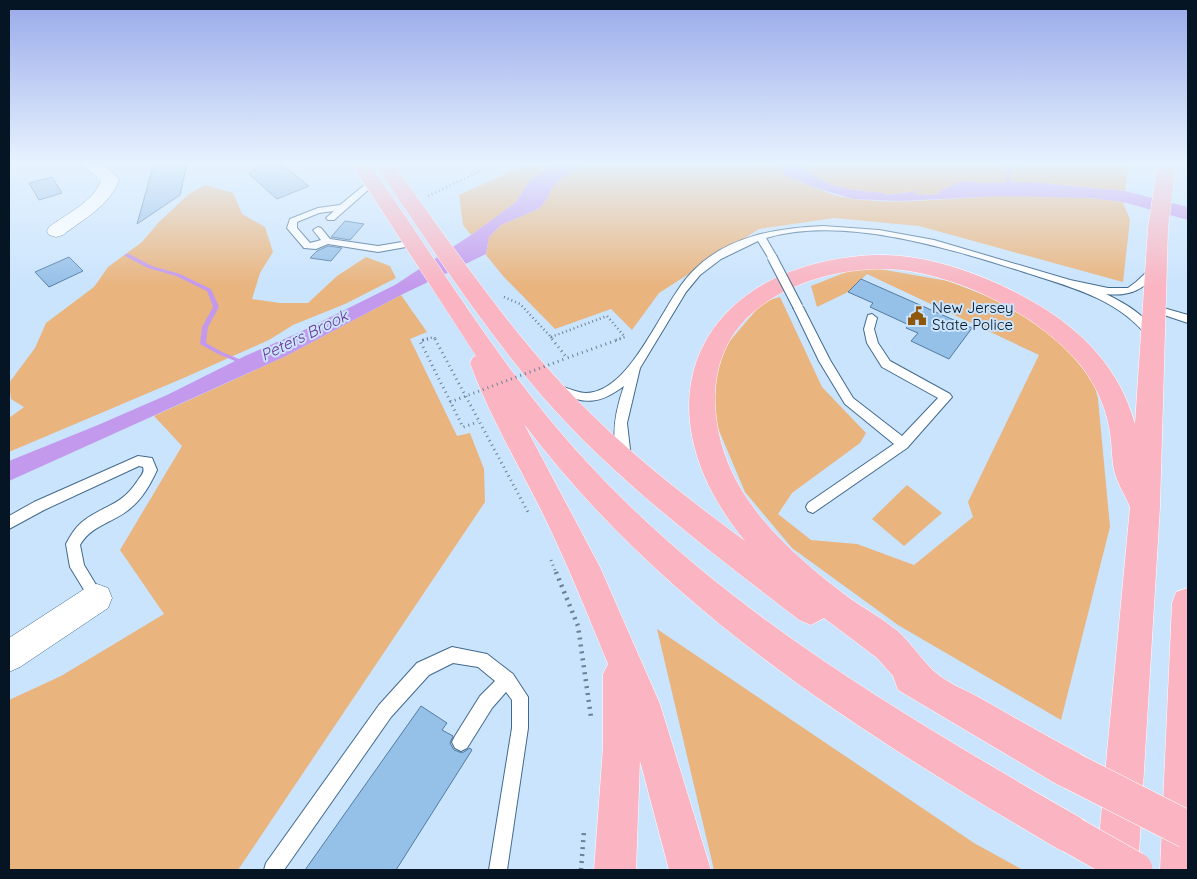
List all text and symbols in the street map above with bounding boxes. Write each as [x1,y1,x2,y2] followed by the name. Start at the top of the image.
[932,298,1014,334] place label: New Jersey State Police
[257,305,352,365] water label: Peters Brook
[906,305,928,327] public building icon: New Jersey State Police

